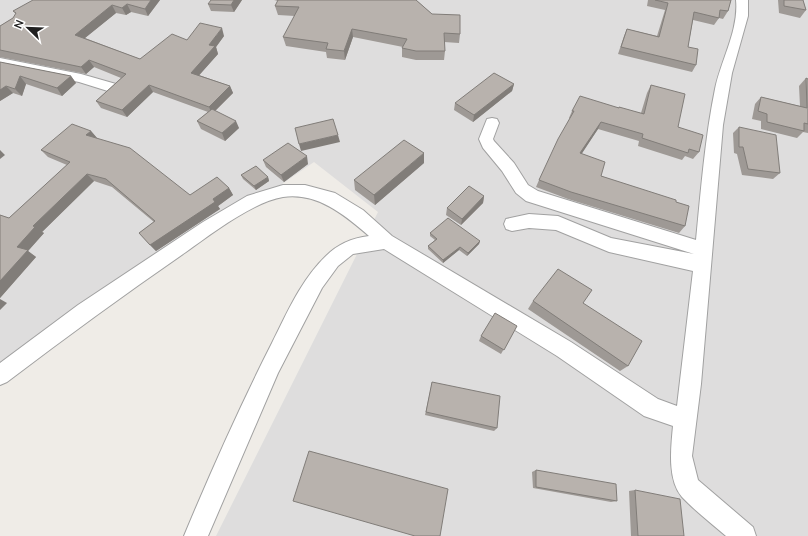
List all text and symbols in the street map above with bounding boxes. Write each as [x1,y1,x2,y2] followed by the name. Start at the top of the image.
[8,8,48,48] north arrow
[11,18,28,31] text: N

